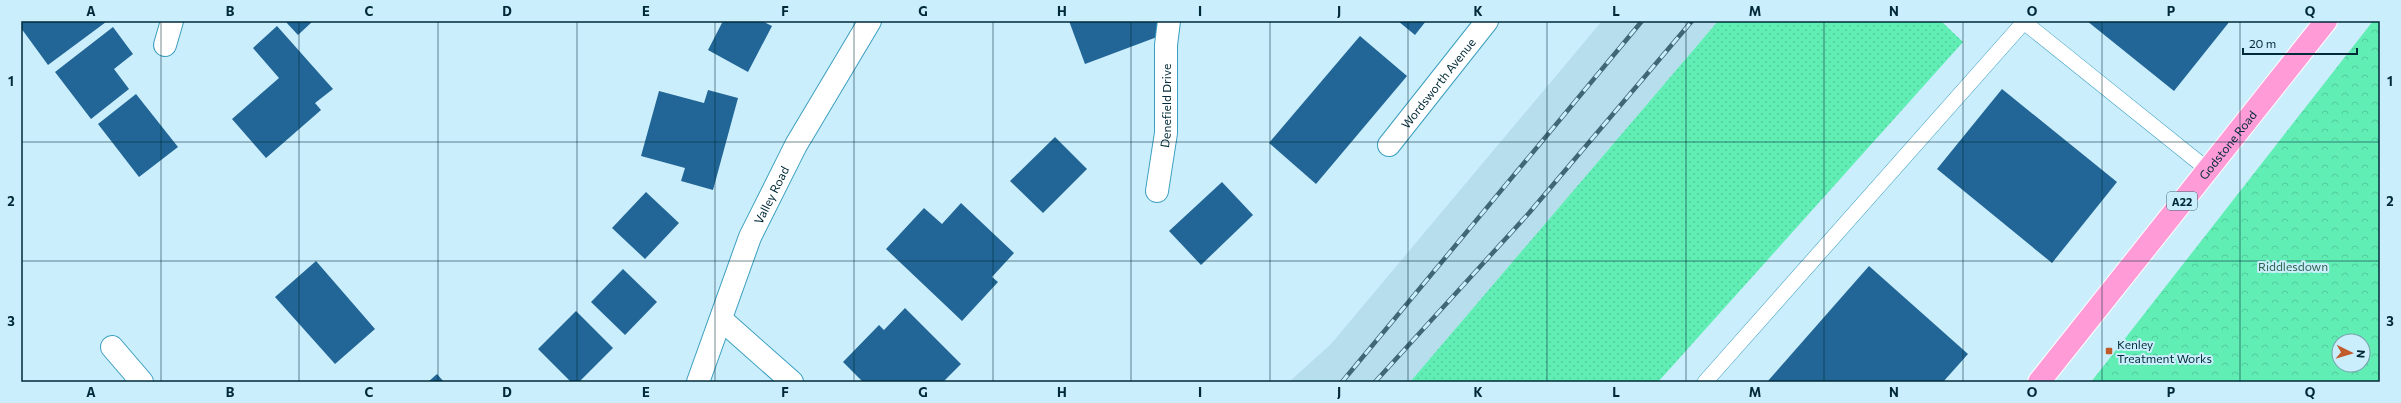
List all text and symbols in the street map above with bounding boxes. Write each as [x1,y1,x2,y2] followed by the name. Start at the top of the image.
[86,3,96,19] text: A
[226,3,235,19] text: B
[365,3,374,19] text: C
[502,3,512,19] text: D
[642,3,650,19] text: E
[781,3,789,19] text: F
[918,3,928,19] text: G
[1057,3,1067,19] text: H
[1198,3,1202,19] text: I
[1337,3,1341,19] text: J
[1473,3,1483,19] text: K
[1612,3,1620,19] text: L
[1749,3,1761,19] text: M
[1889,3,1899,19] text: N
[2027,3,2038,19] text: O
[2167,3,2176,19] text: P
[2305,3,2316,19] text: Q
[2243,30,2357,56] scale bar
[1398,35,1478,131] street label: Wordsworth Avenue
[2249,36,2276,50] text: 20 m
[1157,64,1173,149] street label: Denefield Drive
[8,73,14,89] text: 1
[2387,73,2393,89] text: 1
[2196,108,2259,182] street label: Godstone Road
[751,164,791,226] street label: Valley Road
[2167,192,2197,210] road number: A22
[7,193,15,209] text: 2
[2386,193,2394,209] text: 2
[2258,259,2328,273] park label: Riddlesdown
[7,313,15,329] text: 3
[2386,313,2394,329] text: 3
[2331,333,2371,373] north arrow
[2117,337,2212,365] place label: Kenley Treatment Works
[2104,346,2114,356] marker: Kenley Treatment Works
[2355,349,2368,359] text: N
[86,384,96,400] text: A
[226,384,235,400] text: B
[365,384,374,400] text: C
[502,384,512,400] text: D
[642,384,650,400] text: E
[781,384,789,400] text: F
[918,384,928,400] text: G
[1057,384,1067,400] text: H
[1198,384,1202,400] text: I
[1337,384,1341,400] text: J
[1473,384,1483,400] text: K
[1612,384,1620,400] text: L
[1749,384,1761,400] text: M
[1889,384,1899,400] text: N
[2027,384,2038,400] text: O
[2167,384,2176,400] text: P
[2305,384,2316,400] text: Q

